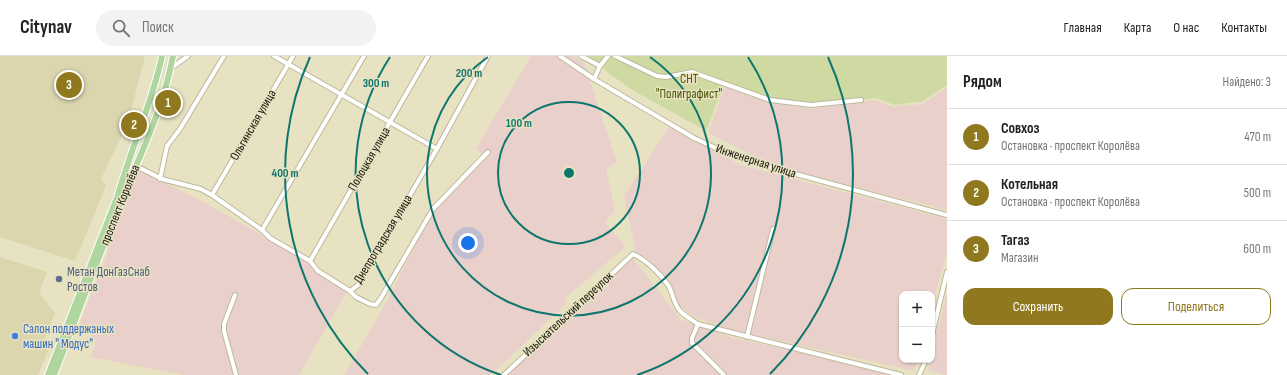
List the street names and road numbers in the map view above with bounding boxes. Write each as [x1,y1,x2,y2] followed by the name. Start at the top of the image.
[226,87,280,163] street label: Ольгинская улица
[344,124,394,194] street label: Полоцкая улица
[714,140,798,182] street label: Инженерная улица
[97,162,143,248] street label: проспект Королёва
[350,192,416,286] street label: Днепроградская улица
[520,268,616,360] street label: Изыскательский переулок

